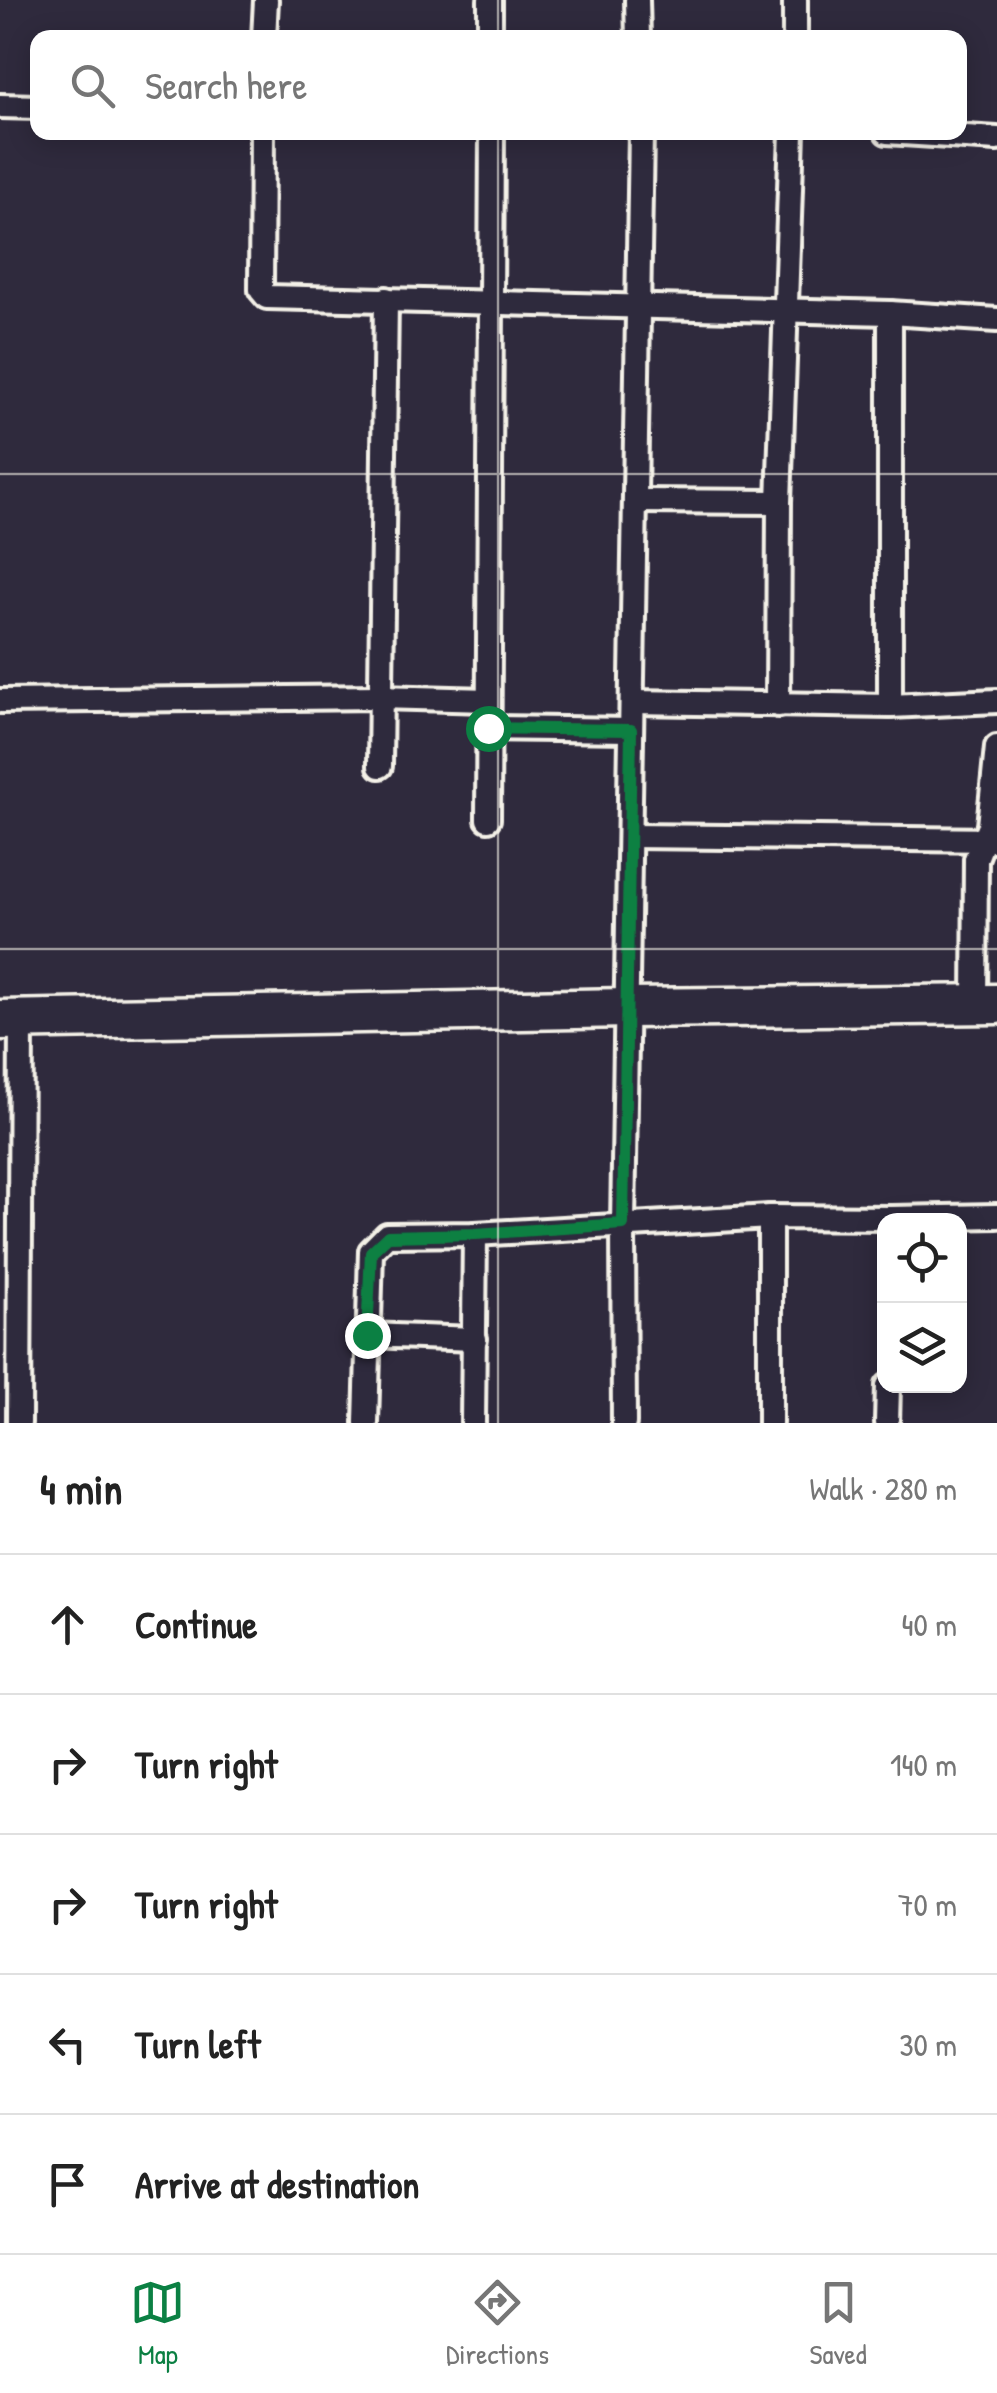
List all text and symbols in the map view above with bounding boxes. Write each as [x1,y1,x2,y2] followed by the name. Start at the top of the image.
[30,30,967,140] search box
[65,58,120,113] icon: search
[145,59,307,111] text: Search here
[466,706,512,752] route start
[877,1213,967,1393] map controls
[877,1213,967,1303] button: locate
[877,1303,967,1393] button: layers
[345,1313,391,1359] route end
[40,1460,122,1517] text: 4 min
[810,1467,957,1510] text: Walk · 280 m
[40,1597,95,1652] icon: ahead
[135,1598,257,1650] text: Continue
[902,1603,957,1646] text: 40 m
[40,1737,95,1792] icon: right
[135,1738,278,1790] text: Turn right
[890,1743,957,1786] text: 140 m
[40,1877,95,1932] icon: right
[135,1878,278,1930] text: Turn right
[898,1883,957,1926] text: 70 m
[40,2017,95,2072] icon: left
[135,2018,260,2070] text: Turn left
[899,2023,957,2066] text: 30 m
[40,2157,95,2212] icon: arrive
[135,2158,419,2210] text: Arrive at destination
[130,2275,185,2373] tab: Map
[446,2275,549,2373] tab: Directions
[810,2275,867,2373] tab: Saved

